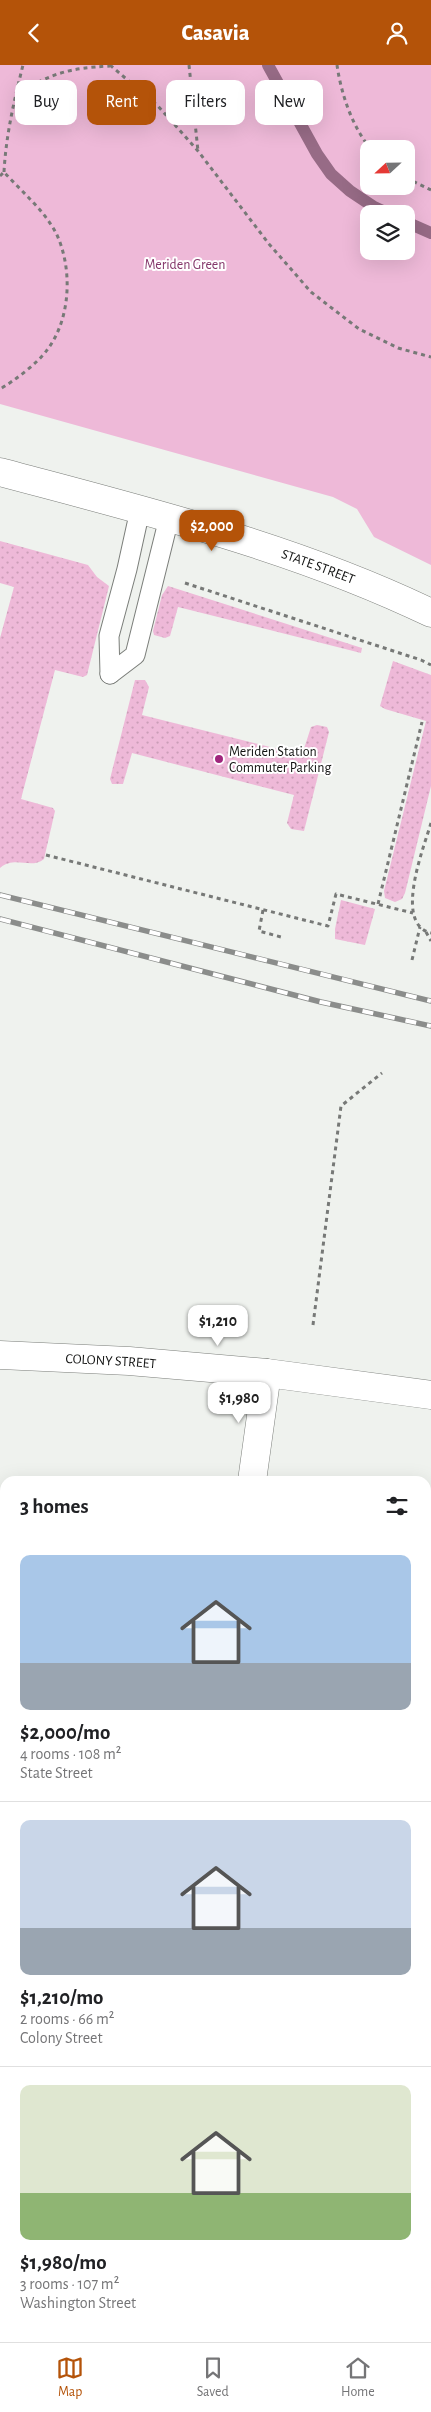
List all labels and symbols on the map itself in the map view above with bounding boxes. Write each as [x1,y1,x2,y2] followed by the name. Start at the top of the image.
[360,140,415,195] north arrow
[144,258,226,272] park label: Meriden Green
[171,509,253,552] pin: $2,000
[279,547,357,587] street label: STATE STREET
[229,745,331,775] place label: Meriden Station Commuter Parking
[213,753,225,765] marker: Meriden Station Commuter Parking
[177,1305,259,1347] pin: $1,210
[65,1352,157,1371] street label: COLONY STREET
[198,1381,280,1424] pin: $1,980

